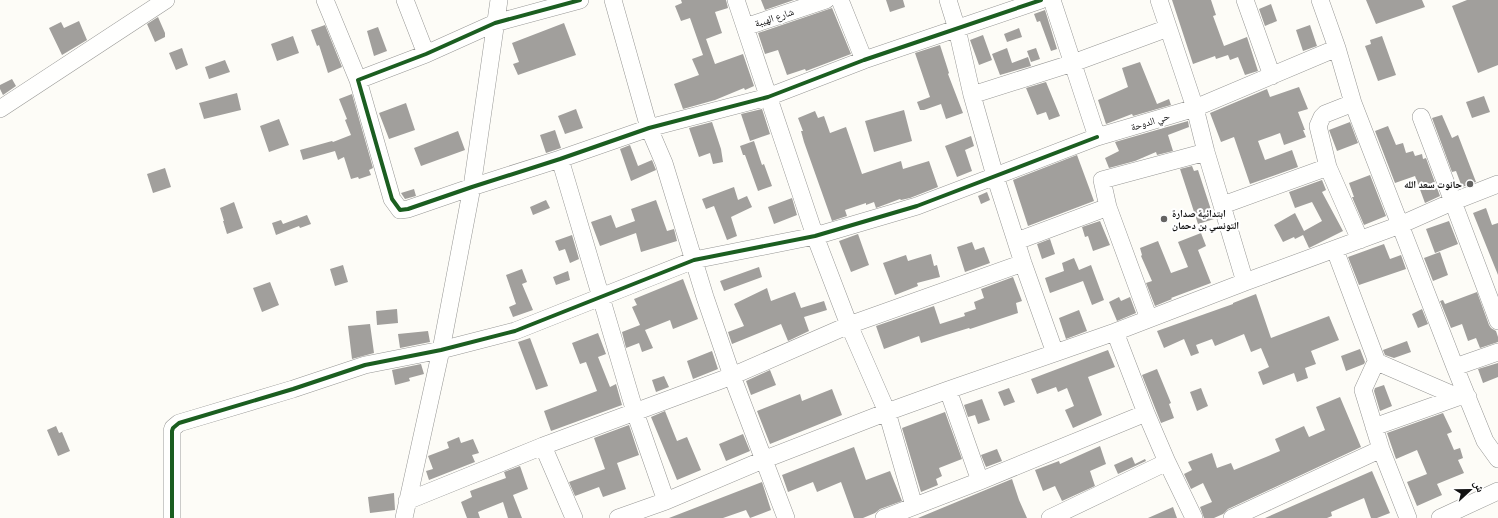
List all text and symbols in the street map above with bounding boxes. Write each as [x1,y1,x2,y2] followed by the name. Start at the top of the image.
[753,4,797,33] street label: شارع الهيبة
[1129,108,1173,136] street label: حي الدوحة
[1404,177,1463,194] place label: حانوت سعد الله
[1465,179,1475,189] marker: حانوت سعد الله
[1172,206,1239,235] place label: ابتدائية صدارة التونسي بن دحمان
[1159,214,1169,224] marker: ابتدائية صدارة التونسي بن دحمان
[1450,470,1490,510] north arrow
[1467,478,1489,496] text: ش

